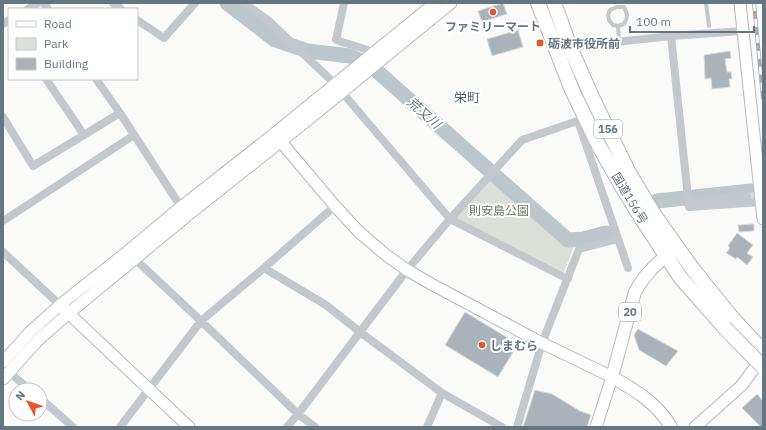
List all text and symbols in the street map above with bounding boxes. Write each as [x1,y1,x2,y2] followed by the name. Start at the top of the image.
[488,7,498,17] marker: ファミリーマート
[8,8,138,80] legend
[630,8,754,34] scale bar
[636,14,671,29] text: 100 m
[44,16,72,31] text: Road
[445,19,541,34] place label: ファミリーマート
[44,36,69,51] text: Park
[548,36,620,51] place label: 砺波市役所前
[535,38,545,48] marker: 砺波市役所前
[44,56,89,71] text: Building
[454,89,480,106] district label: 栄町
[404,94,446,134] water label: 荒又川
[594,120,622,138] road number: 156
[609,169,651,227] street label: 国道156号
[469,203,529,218] park label: 則安島公園
[619,303,641,321] road number: 20
[490,338,538,353] place label: しまむら
[477,340,487,350] marker: しまむら
[8,382,48,422] north arrow
[12,388,28,403] text: N

